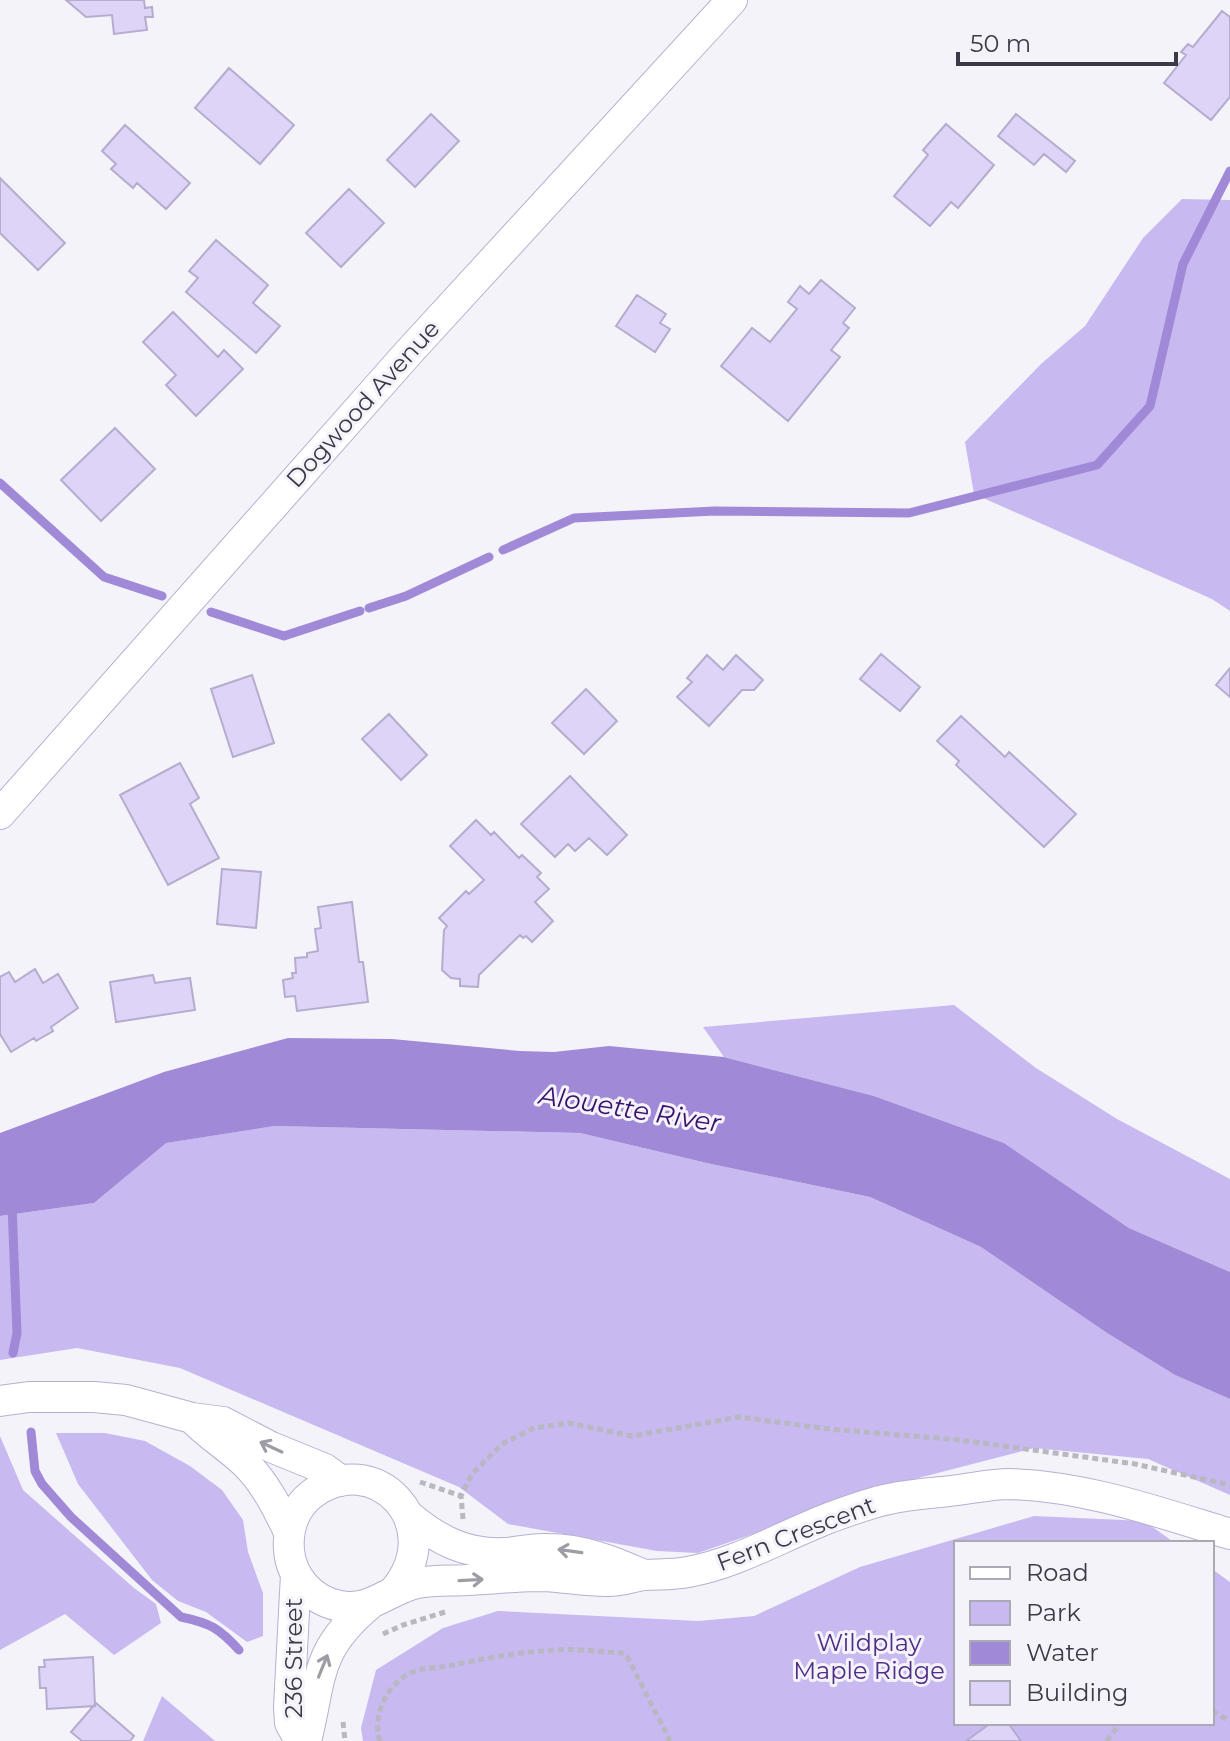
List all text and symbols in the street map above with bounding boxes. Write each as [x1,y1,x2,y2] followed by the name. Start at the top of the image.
[958,16,1176,66] scale bar
[970,29,1031,58] text: 50 m
[280,314,445,493] street label: Dogwood Avenue
[535,1079,724,1139] water label: Alouette River
[260,1439,284,1454] one-way arrow
[712,1490,879,1577] street label: Fern Crescent
[954,1541,1214,1725] legend
[558,1543,583,1558] one-way arrow
[1026,1558,1089,1587] text: Road
[457,1572,484,1587] one-way arrow
[279,1597,308,1718] street label: 236 Street
[1026,1598,1081,1627] text: Park
[793,1628,945,1685] park label: Wildplay Maple Ridge
[1026,1638,1099,1667] text: Water
[317,1654,331,1678] one-way arrow
[1026,1678,1129,1707] text: Building

